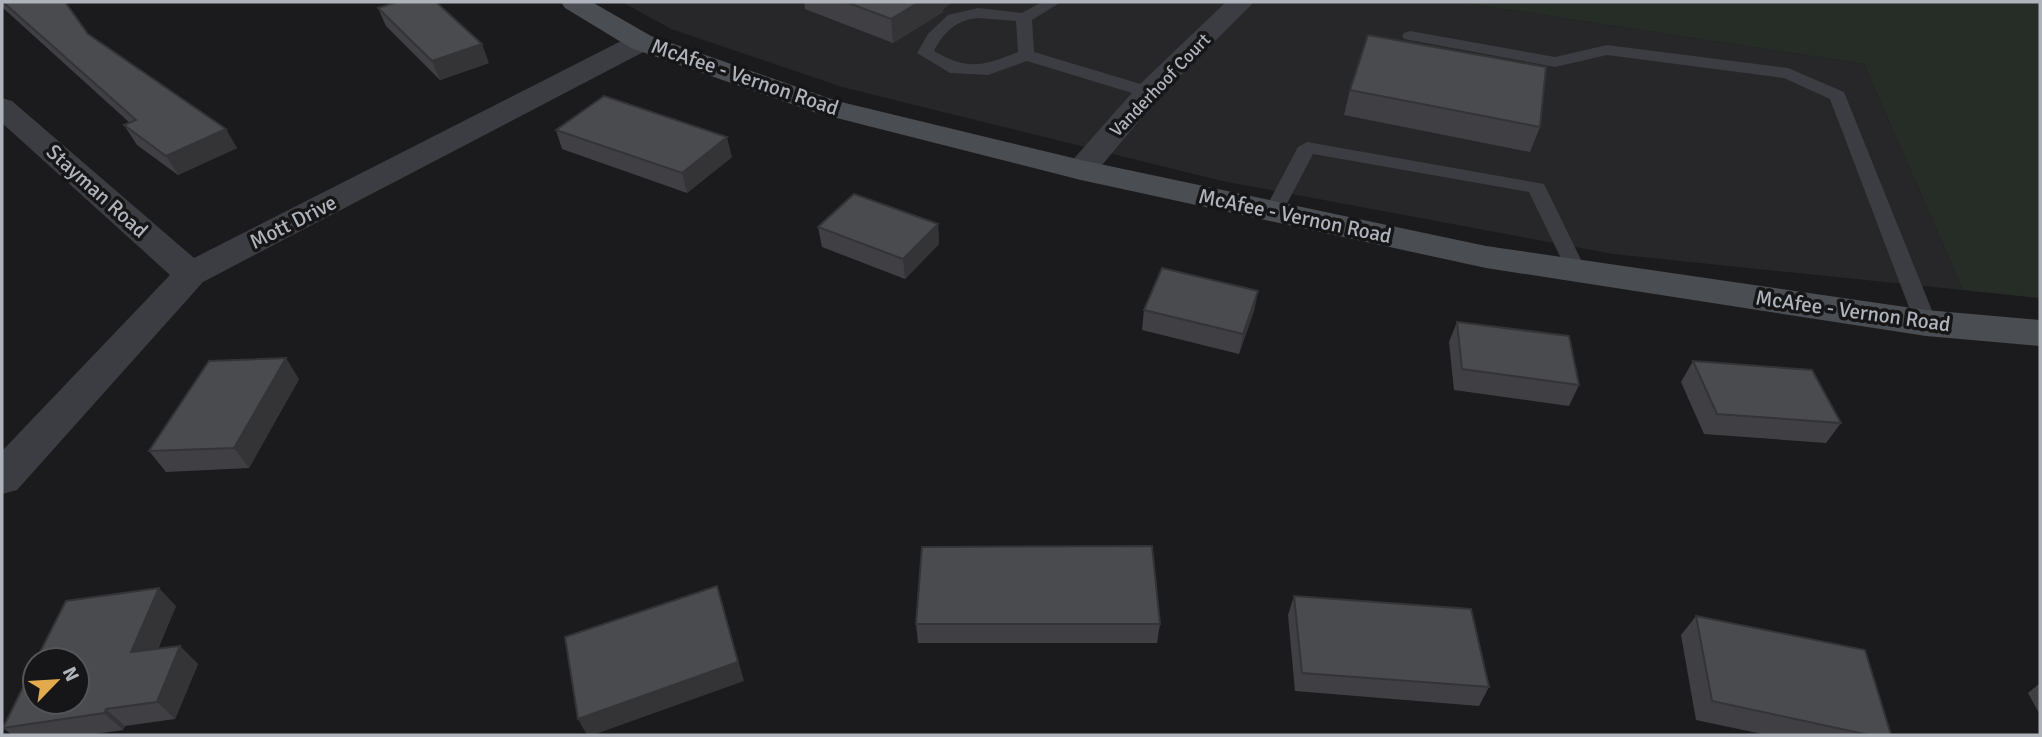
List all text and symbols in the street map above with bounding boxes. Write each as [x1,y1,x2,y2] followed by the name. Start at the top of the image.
[1105,29,1215,141] street label: Vanderhoof Court
[648,33,842,121] street label: McAfee - Vernon Road
[41,139,153,243] street label: Stayman Road
[1196,183,1394,249] street label: McAfee - Vernon Road
[245,189,341,255] street label: Mott Drive
[1754,284,1952,338] street label: McAfee - Vernon Road
[21,646,91,716] north arrow
[57,663,84,685] text: N

